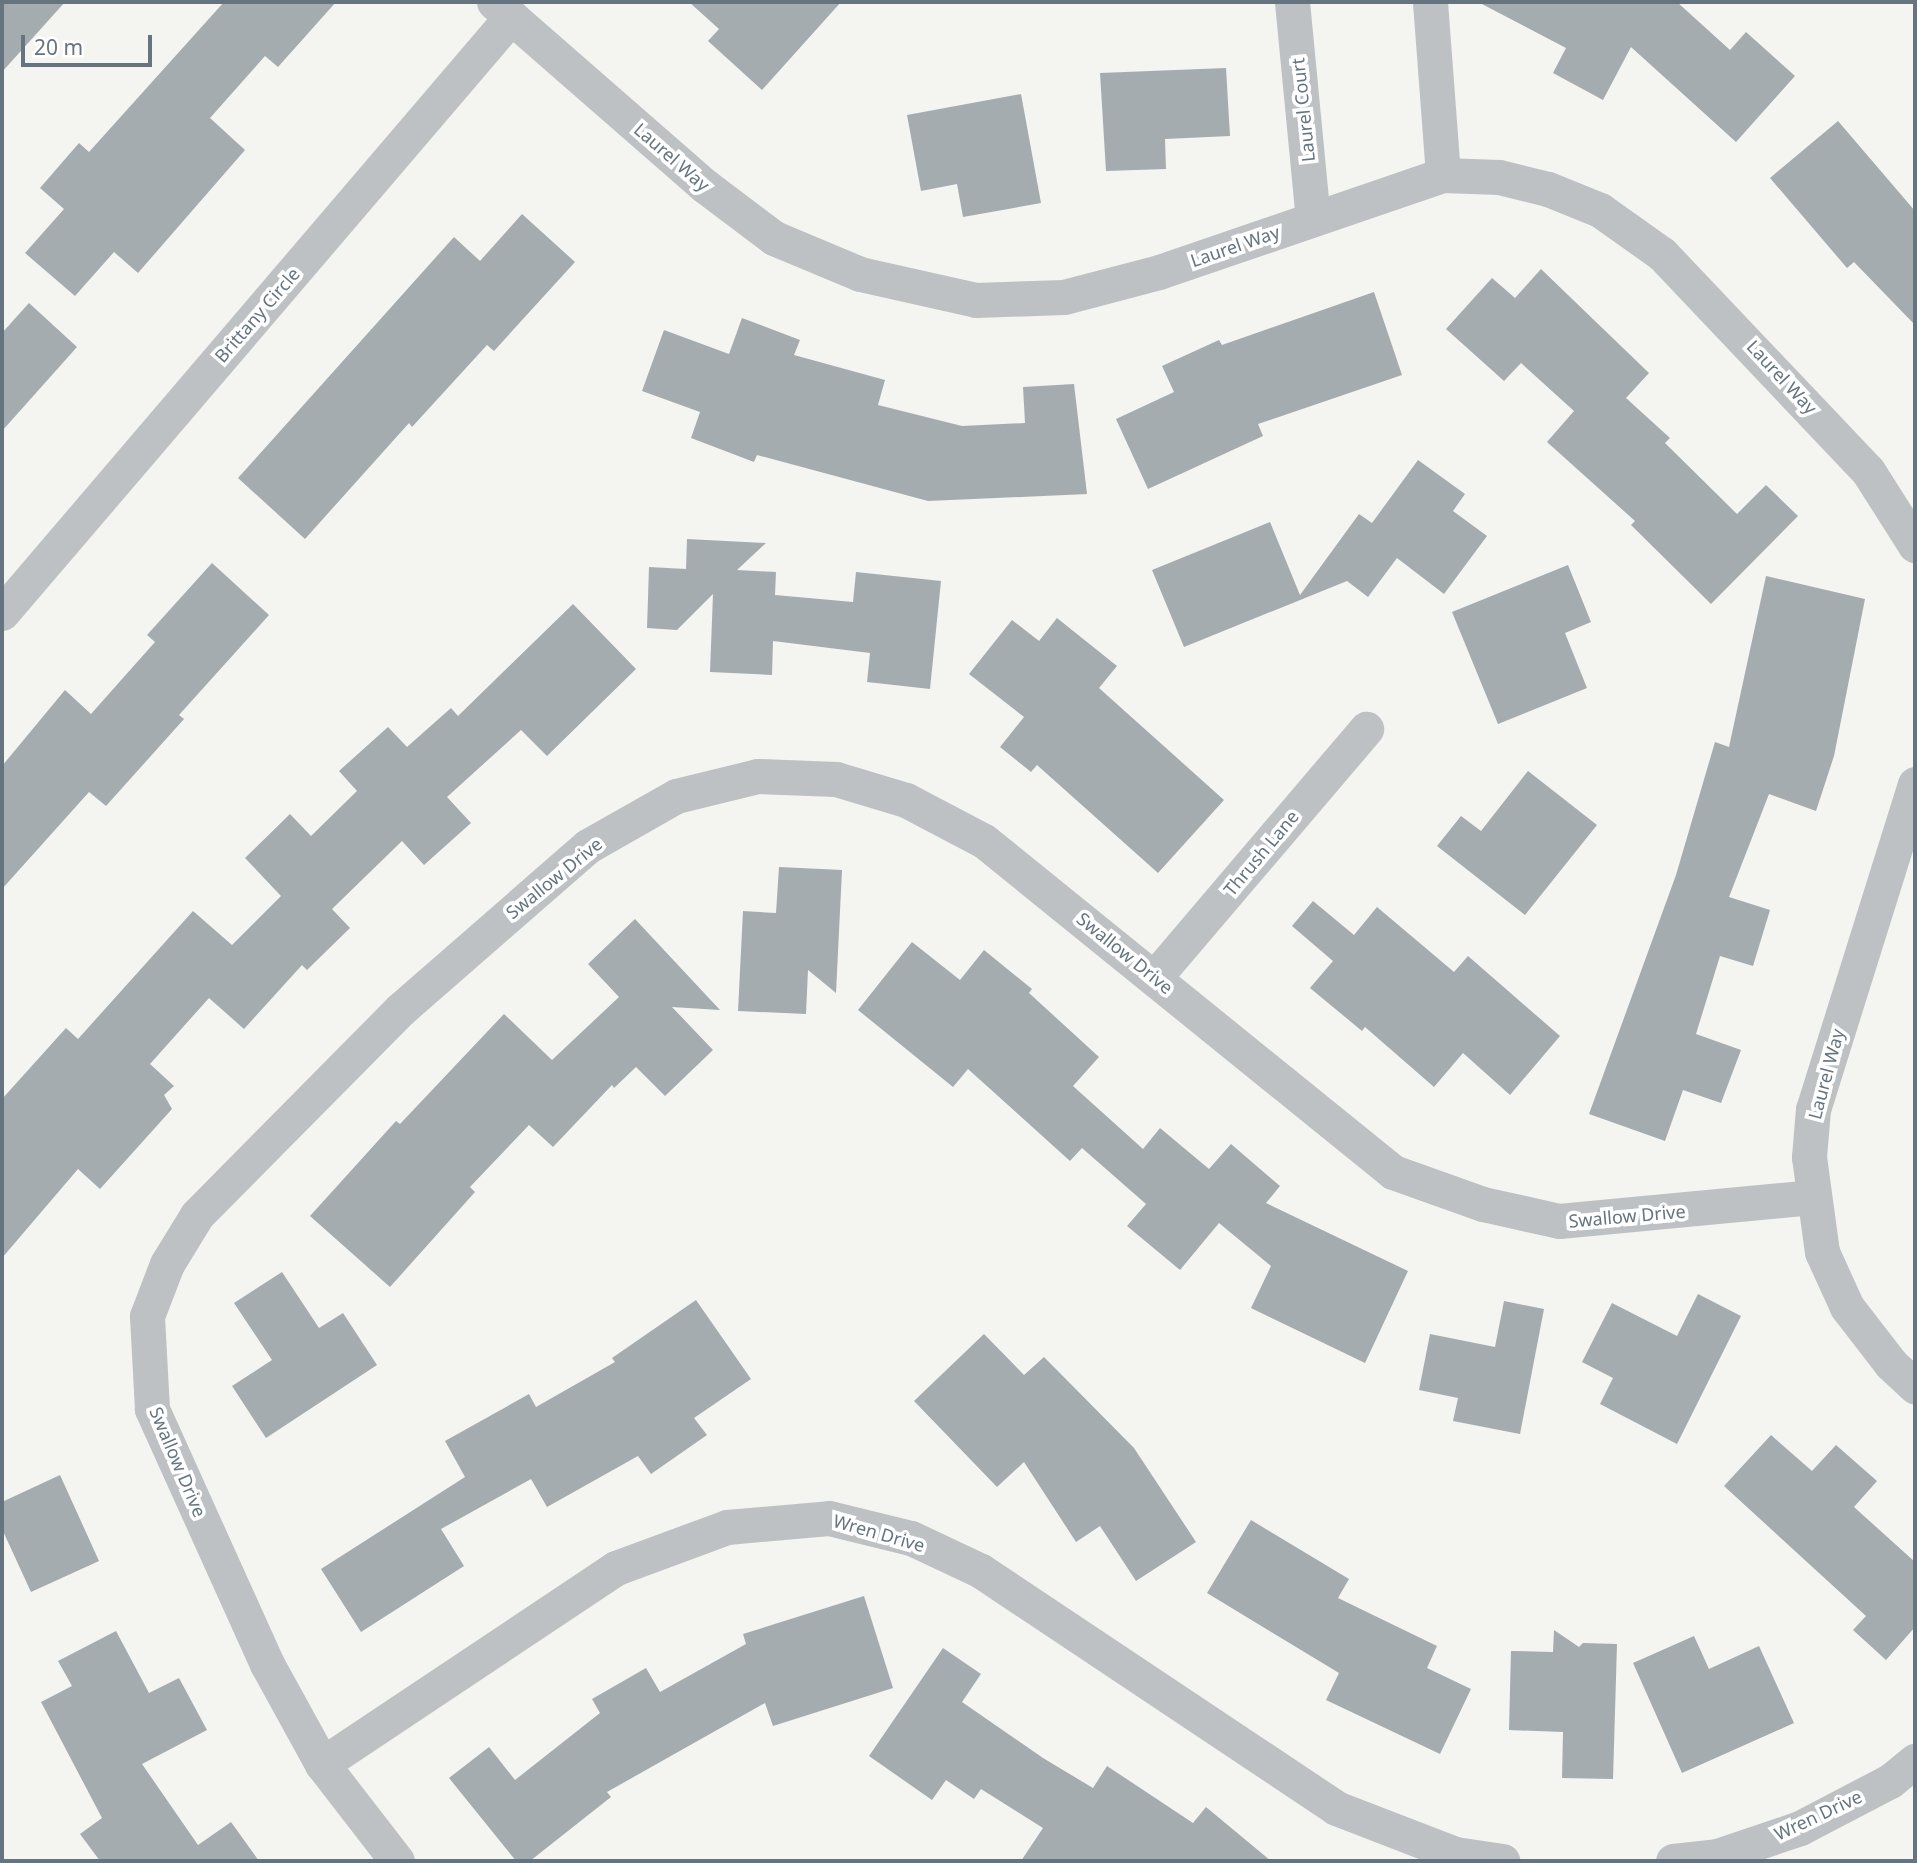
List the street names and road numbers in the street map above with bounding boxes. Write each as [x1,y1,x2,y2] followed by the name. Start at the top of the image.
[1287,57,1319,163] street label: Laurel Court
[630,118,714,196] street label: Laurel Way
[1188,221,1282,271] street label: Laurel Way
[210,263,304,367] street label: Brittany Circle
[1742,336,1822,418] street label: Laurel Way
[1219,806,1303,900] street label: Thrush Lane
[502,833,606,923] street label: Swallow Drive
[1073,908,1177,998] street label: Swallow Drive
[1804,1026,1848,1122] street label: Laurel Way
[1568,1200,1686,1232] street label: Swallow Drive
[145,1404,211,1520] street label: Swallow Drive
[831,1510,927,1556] street label: Wren Drive
[1771,1785,1865,1845] street label: Wren Drive

